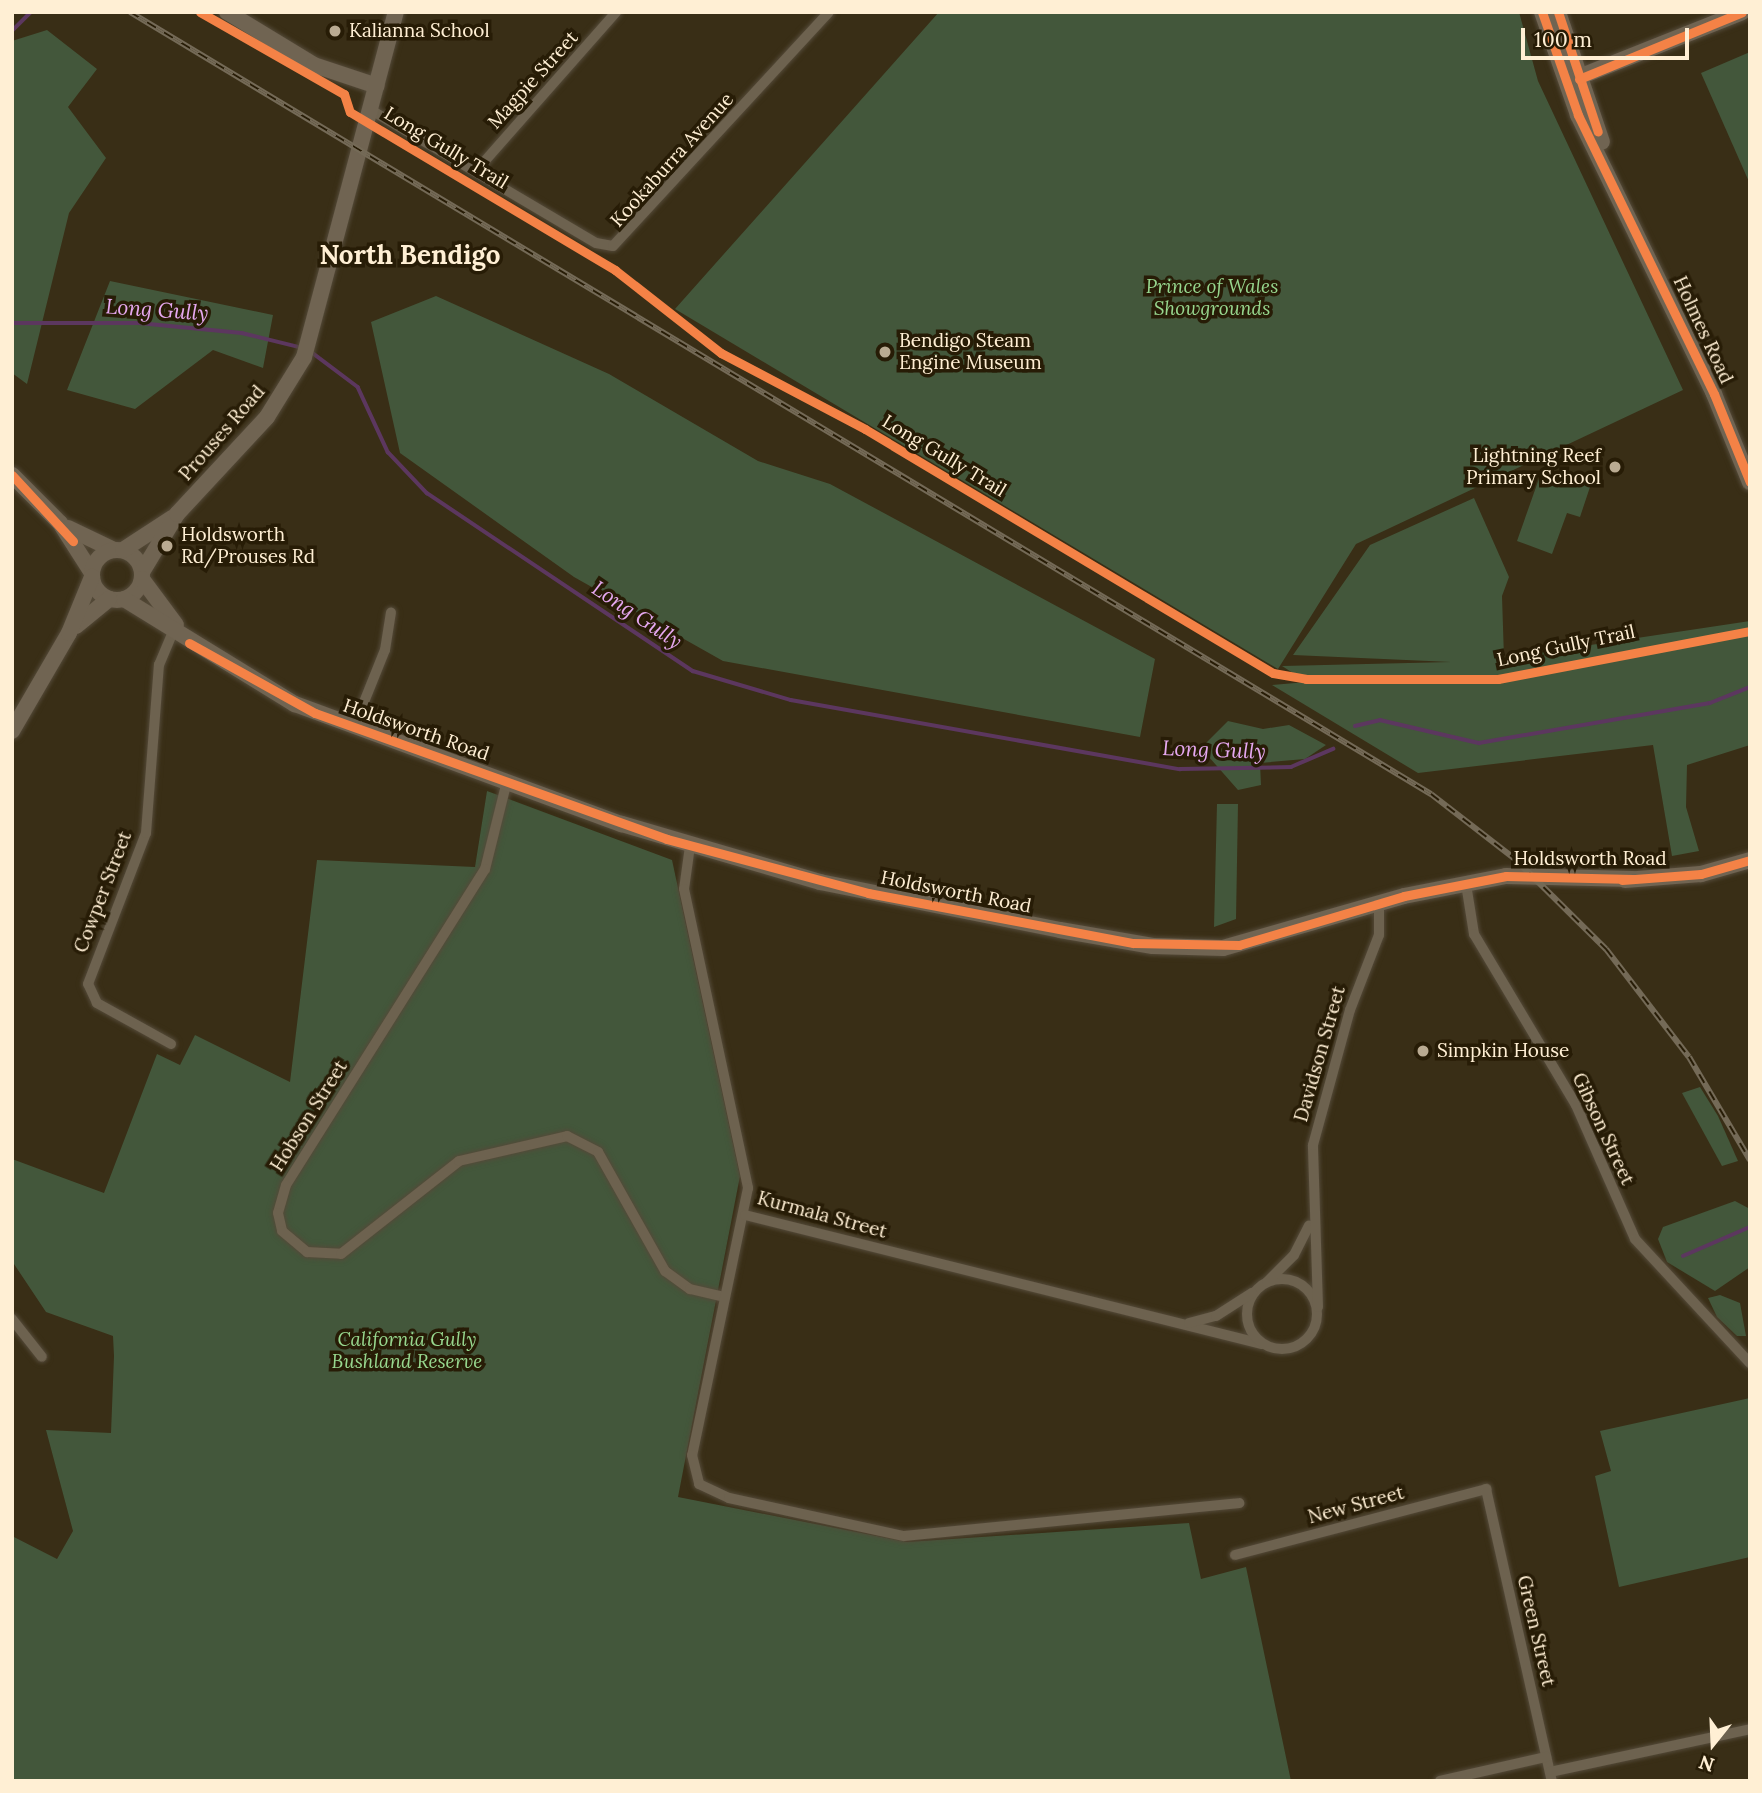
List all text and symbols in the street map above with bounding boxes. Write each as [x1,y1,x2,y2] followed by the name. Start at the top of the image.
[1524,14,1692,58] scale bar
[349,20,490,42] place label: Kalianna School
[327,23,343,39] marker: Kalianna School
[483,26,583,134] street label: Magpie Street
[1534,26,1592,53] text: 100 m
[606,88,738,232] street label: Kookaburra Avenue
[380,102,512,194] street label: Long Gully Trail
[319,239,501,271] district label: North Bendigo
[1668,273,1738,387] street label: Holmes Road
[1146,276,1278,320] park label: Prince of Wales Showgrounds
[105,294,209,326] water label: Long Gully
[899,330,1042,374] place label: Bendigo Steam Engine Museum
[877,344,893,360] marker: Bendigo Steam Engine Museum
[174,381,270,485] street label: Prouses Road
[878,410,1010,502] street label: Long Gully Trail
[1466,445,1601,489] place label: Lightning Reef Primary School
[1607,459,1623,475] marker: Lightning Reef Primary School
[181,524,315,568] place label: Holdsworth Rd/Prouses Rd
[159,538,175,554] marker: Holdsworth Rd/Prouses Rd
[587,576,687,654] water label: Long Gully
[1495,620,1637,672] street label: Long Gully Trail
[340,694,492,766] street label: Holdsworth Road
[1162,736,1266,764] water label: Long Gully
[69,828,137,956] street label: Cowper Street
[1513,848,1667,870] street label: Holdsworth Road
[879,866,1033,918] street label: Holdsworth Road
[1290,983,1350,1125] street label: Davidson Street
[1437,1040,1569,1062] place label: Simpkin House
[1415,1043,1431,1059] marker: Simpkin House
[266,1056,352,1176] street label: Hobson Street
[1567,1069,1639,1189] street label: Gibson Street
[755,1187,889,1243] street label: Kurmala Street
[332,1329,482,1373] park label: California Gully Bushland Reserve
[1305,1481,1407,1529] street label: New Street
[1512,1573,1560,1689] street label: Green Street
[1678,1709,1748,1779] north arrow
[1696,1750,1717,1778] text: N

